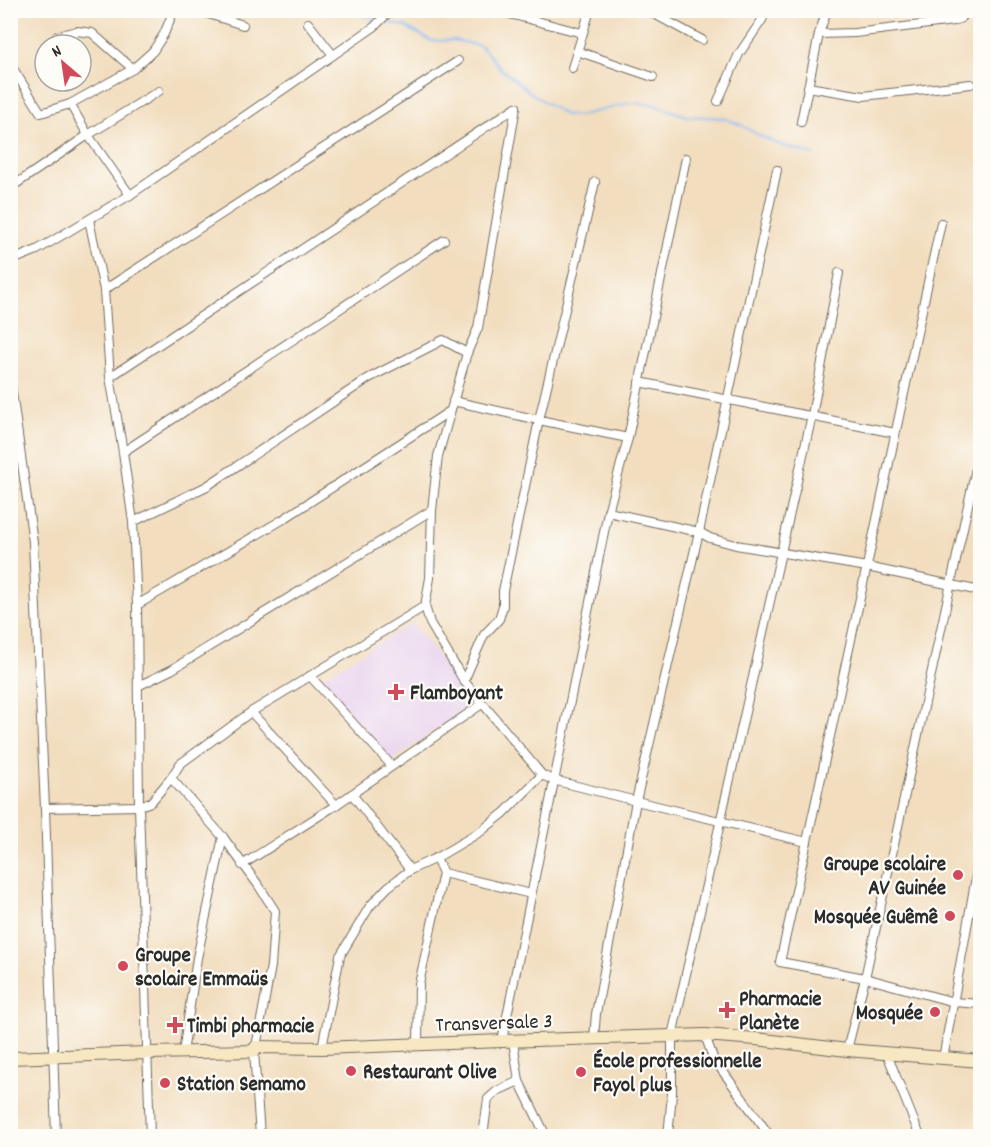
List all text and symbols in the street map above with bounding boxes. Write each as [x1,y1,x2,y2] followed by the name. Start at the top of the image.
[33,33,93,93] north arrow
[48,40,66,64] text: N
[410,680,503,710] place label: Flamboyant
[387,683,405,701] marker: Flamboyant
[823,851,946,905] place label: Groupe scolaire AV Guinée
[951,868,965,882] marker: Groupe scolaire AV Guinée
[814,904,938,934] place label: Mosquée Guêmê
[943,909,957,923] marker: Mosquée Guêmê
[135,942,268,996] place label: Groupe scolaire Emmaüs
[116,959,130,973] marker: Groupe scolaire Emmaüs
[739,986,822,1040] place label: Pharmacie Planète
[856,1000,923,1030] place label: Mosquée
[720,1003,734,1017] marker: Pharmacie Planète
[928,1005,942,1019] marker: Mosquée
[435,1008,553,1042] street label: Transversale 3
[187,1013,314,1043] place label: Timbi pharmacie
[168,1018,182,1032] marker: Timbi pharmacie
[593,1048,762,1102] place label: École professionnelle Fayol plus
[363,1059,497,1089] place label: Restaurant Olive
[344,1064,358,1078] marker: Restaurant Olive
[574,1065,588,1079] marker: École professionnelle Fayol plus
[177,1071,306,1101] place label: Station Semamo
[158,1076,172,1090] marker: Station Semamo

